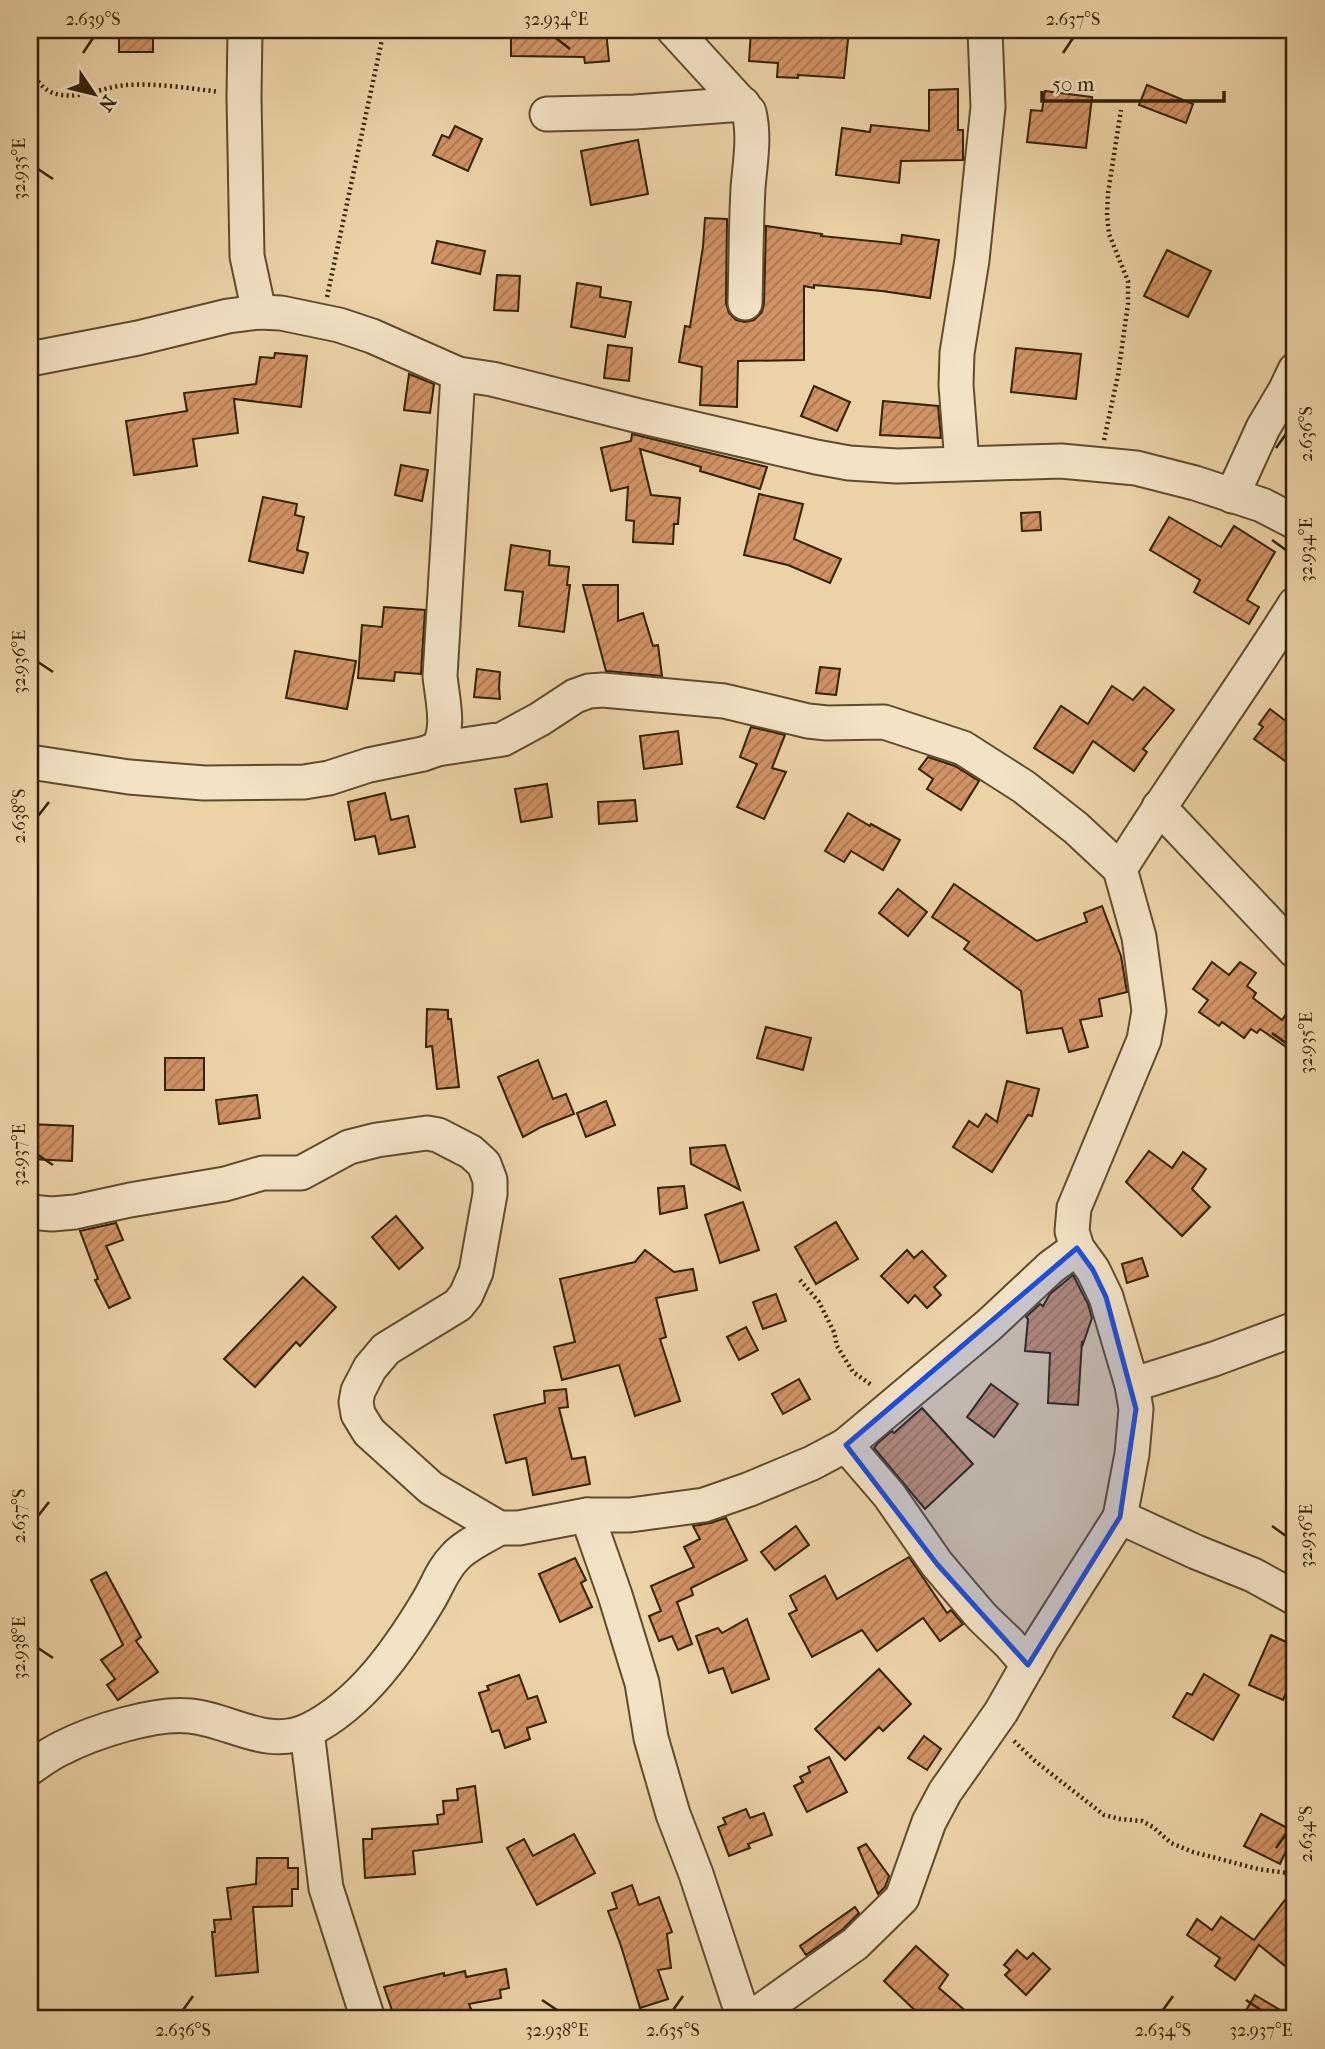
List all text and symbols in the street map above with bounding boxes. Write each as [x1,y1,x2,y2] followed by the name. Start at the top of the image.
[65,9,121,30] text: 2.639°S
[524,9,588,30] text: 32.934°E
[1046,9,1100,30] text: 2.637°S
[60,60,130,130] north arrow
[1042,60,1224,104] scale bar
[1052,72,1095,96] text: 50 m
[94,91,120,116] text: N
[9,138,30,200] text: 32.935°E
[1296,406,1317,462] text: 2.636°S
[1296,518,1317,582] text: 32.934°E
[9,630,30,694] text: 32.936°E
[9,789,30,843] text: 2.638°S
[1296,1012,1317,1074] text: 32.935°E
[9,1124,30,1186] text: 32.937°E
[9,1489,30,1543] text: 2.637°S
[1296,1504,1317,1568] text: 32.936°E
[9,1616,30,1680] text: 32.938°E
[1296,1806,1317,1862] text: 2.634°S
[155,2020,211,2041] text: 2.636°S
[525,2020,589,2041] text: 32.938°E
[646,2020,700,2041] text: 2.635°S
[1135,2020,1191,2041] text: 2.634°S
[1230,2020,1292,2041] text: 32.937°E

